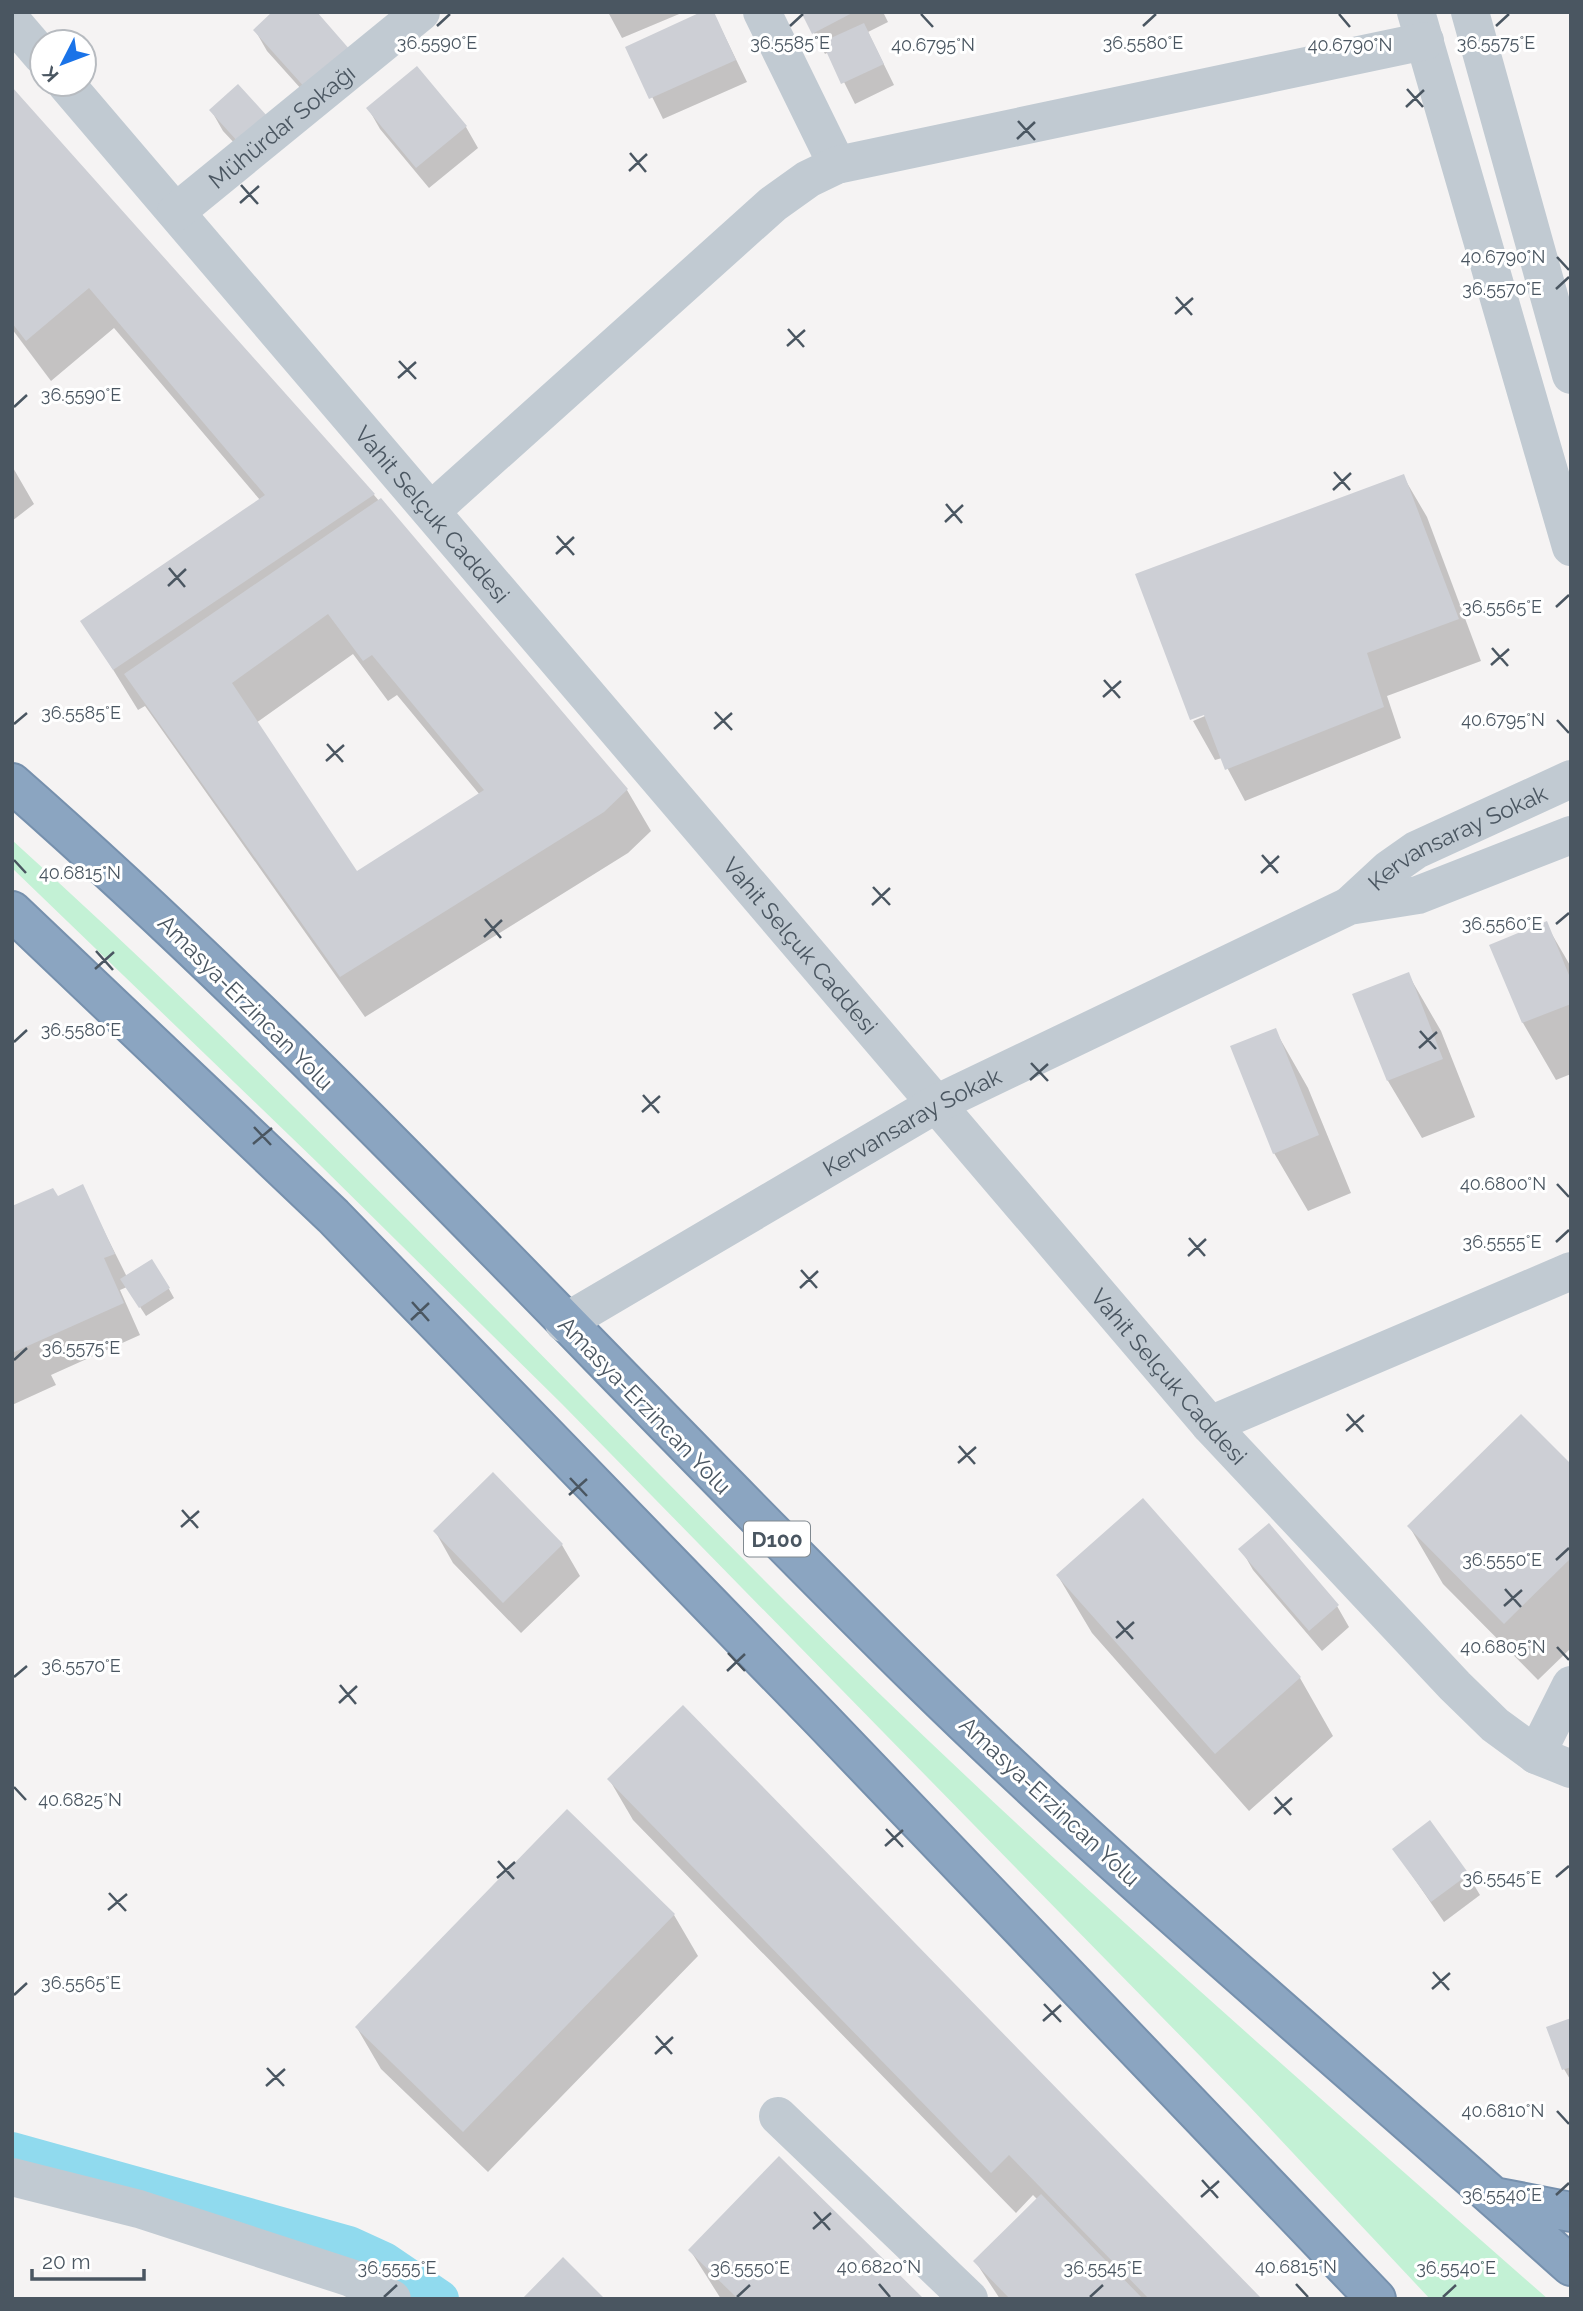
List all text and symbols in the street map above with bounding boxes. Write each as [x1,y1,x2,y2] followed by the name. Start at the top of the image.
[28,28,98,98] north arrow
[397,32,477,53] text: 36.5590°E
[750,32,830,53] text: 36.5585°E
[1103,32,1183,53] text: 36.5580°E
[1457,32,1535,53] text: 36.5575°E
[891,34,975,55] text: 40.6795°N
[1308,34,1392,55] text: 40.6790°N
[203,58,360,194] street label: Mühürdar Sokağı
[38,62,63,86] text: K
[1461,246,1545,267] text: 40.6790°N
[1462,278,1542,299] text: 36.5570°E
[41,384,121,405] text: 36.5590°E
[350,420,516,608] street label: Vahit Selçuk Caddesi
[1462,596,1542,617] text: 36.5565°E
[41,702,121,723] text: 36.5585°E
[1461,709,1545,730] text: 40.6795°N
[1362,778,1551,895] street label: Kervansaray Sokak
[718,851,884,1039] street label: Vahit Selçuk Caddesi
[39,862,121,883] text: 40.6815°N
[153,909,339,1095] street label: Amasya-Erzincan Yolu
[1462,913,1542,934] text: 36.5560°E
[41,1019,121,1040] text: 36.5580°E
[818,1061,1005,1181] street label: Kervansaray Sokak
[1460,1173,1546,1194] text: 40.6800°N
[1463,1231,1541,1252] text: 36.5555°E
[1086,1283,1253,1469] street label: Vahit Selçuk Caddesi
[553,1311,737,1499] street label: Amasya-Erzincan Yolu
[42,1337,120,1358] text: 36.5575°E
[744,1522,810,1556] road number: D100
[1462,1549,1542,1570] text: 36.5550°E
[1460,1636,1546,1657] text: 40.6805°N
[41,1655,121,1676] text: 36.5570°E
[954,1711,1146,1891] street label: Amasya-Erzincan Yolu
[38,1789,122,1810] text: 40.6825°N
[1463,1867,1541,1888] text: 36.5545°E
[41,1972,121,1993] text: 36.5565°E
[1462,2100,1544,2121] text: 40.6810°N
[1462,2184,1542,2205] text: 36.5540°E
[32,2238,144,2282] scale bar
[42,2249,90,2274] text: 20 m
[837,2256,921,2277] text: 40.6820°N
[1255,2256,1337,2277] text: 40.6815°N
[358,2257,436,2278] text: 36.5555°E
[710,2257,790,2278] text: 36.5550°E
[1064,2257,1142,2278] text: 36.5545°E
[1416,2257,1496,2278] text: 36.5540°E

